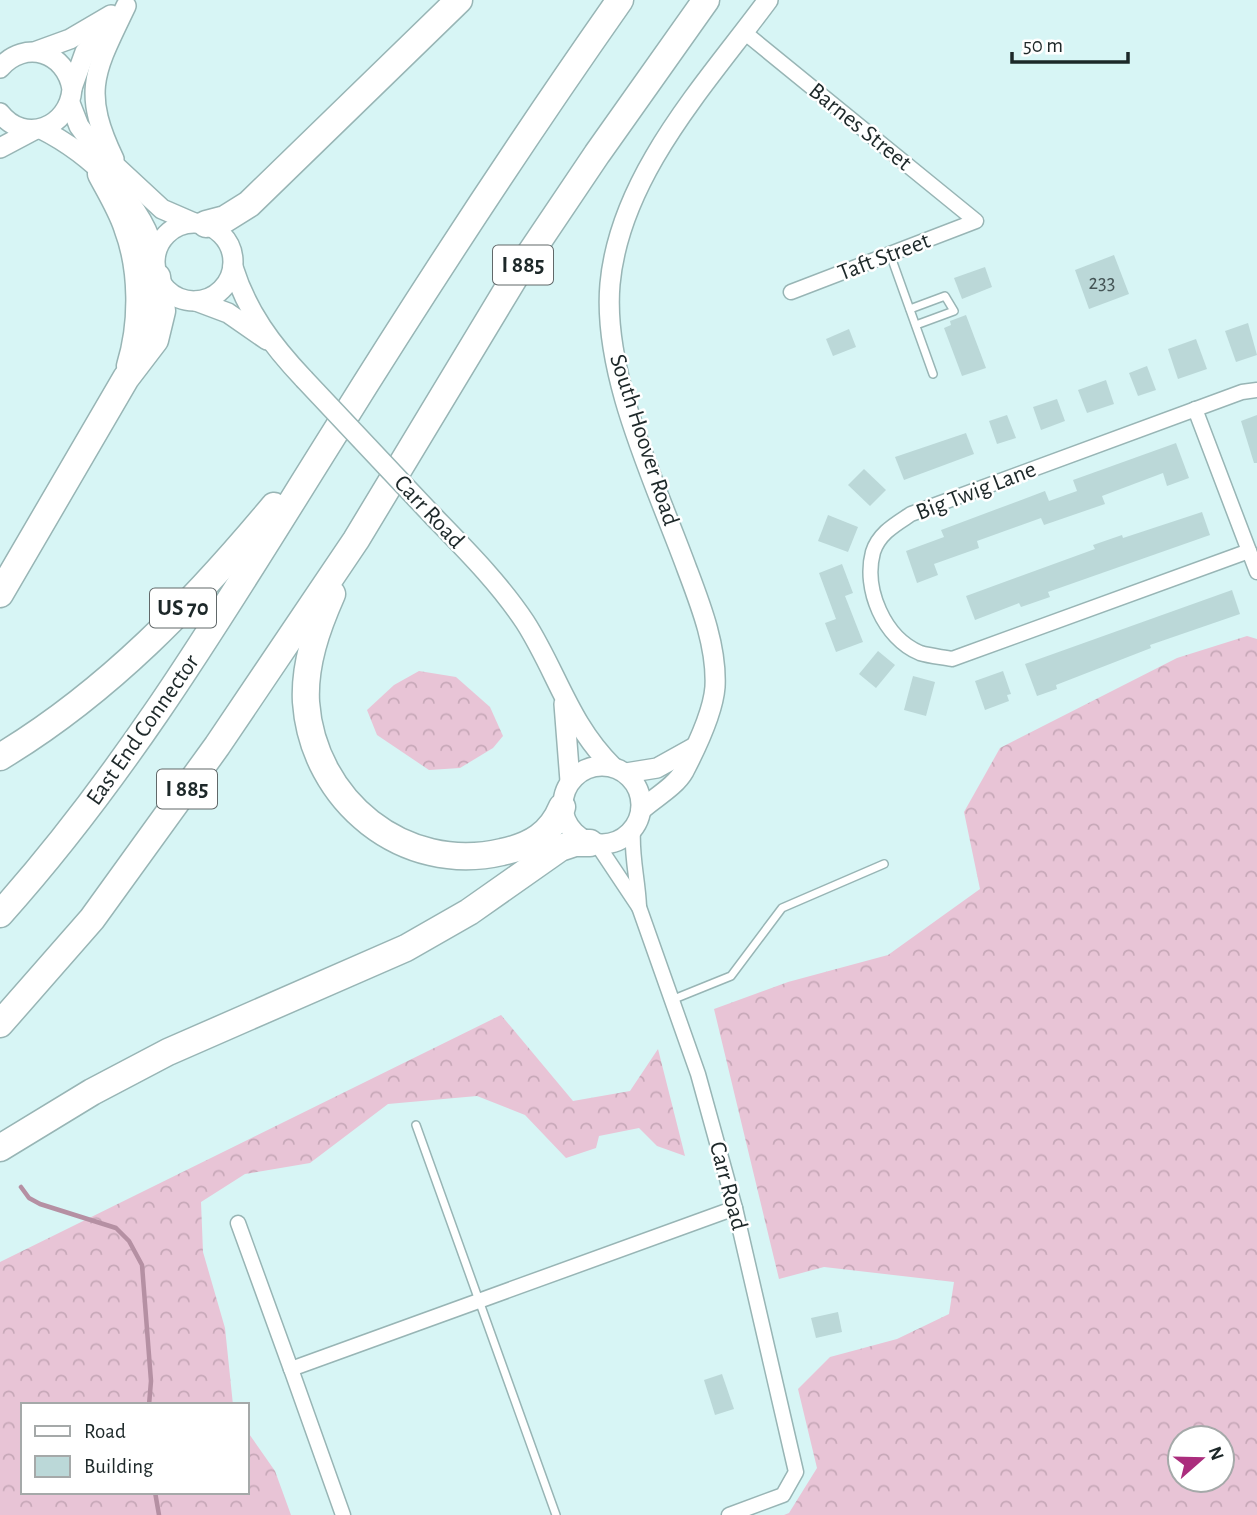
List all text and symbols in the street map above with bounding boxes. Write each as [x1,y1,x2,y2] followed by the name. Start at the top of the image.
[1012,21,1128,65] scale bar
[1023,35,1063,56] text: 50 m
[804,79,916,176] street label: Barnes Street
[835,228,934,286] street label: Taft Street
[493,246,553,284] road number: I 885
[1089,272,1115,293] house number: 233
[605,351,683,529] street label: South Hoover Road
[913,457,1039,525] street label: Big Twig Lane
[389,471,469,553] street label: Carr Road
[150,588,216,628] road number: US 70
[82,650,204,810] street label: East End Connector
[157,769,217,808] road number: I 885
[705,1139,751,1233] street label: Carr Road
[21,1403,248,1494] legend
[84,1421,126,1442] text: Road
[1166,1424,1236,1494] north arrow
[1204,1444,1227,1463] text: N
[84,1456,154,1477] text: Building

